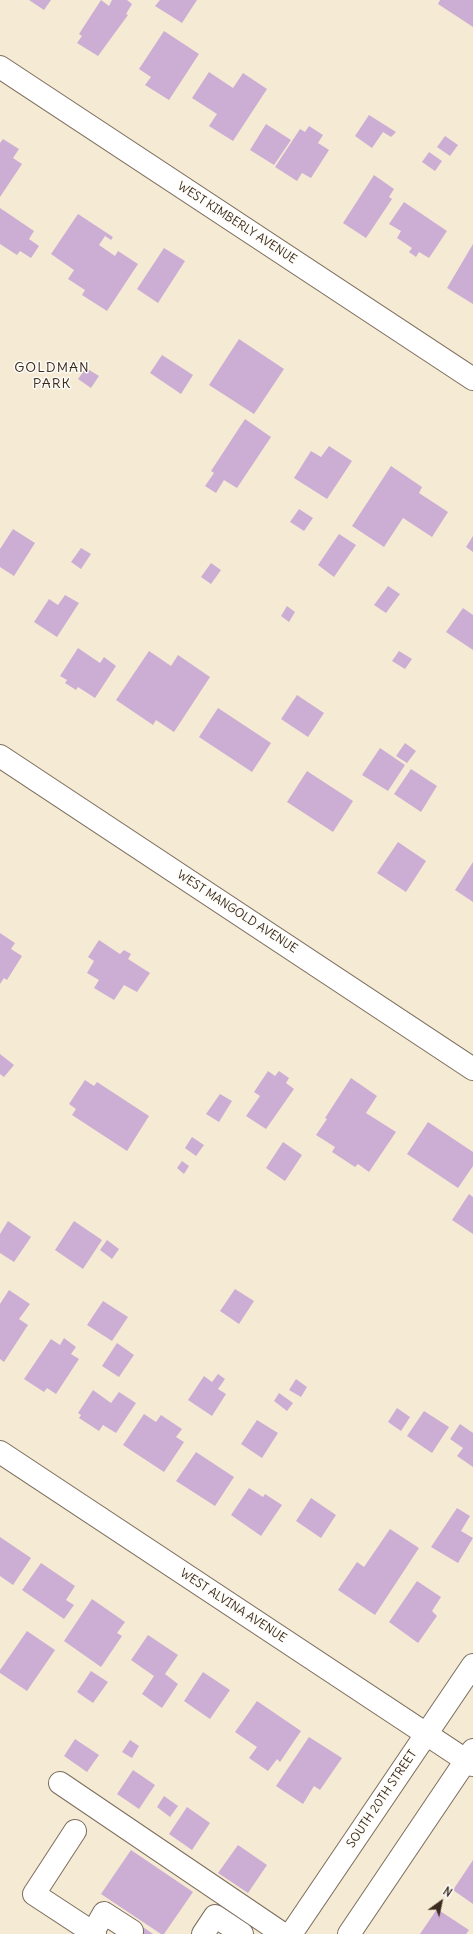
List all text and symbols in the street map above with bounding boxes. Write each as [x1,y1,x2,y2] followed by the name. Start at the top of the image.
[175,179,299,267] street label: WEST KIMBERLY AVENUE
[14,360,90,392] district label: GOLDMAN PARK
[174,868,300,956] street label: WEST MANGOLD AVENUE
[177,1566,289,1646] street label: WEST ALVINA AVENUE
[344,1747,420,1851] street label: SOUTH 20TH STREET
[421,1882,461,1922] north arrow
[441,1884,455,1900] text: N

